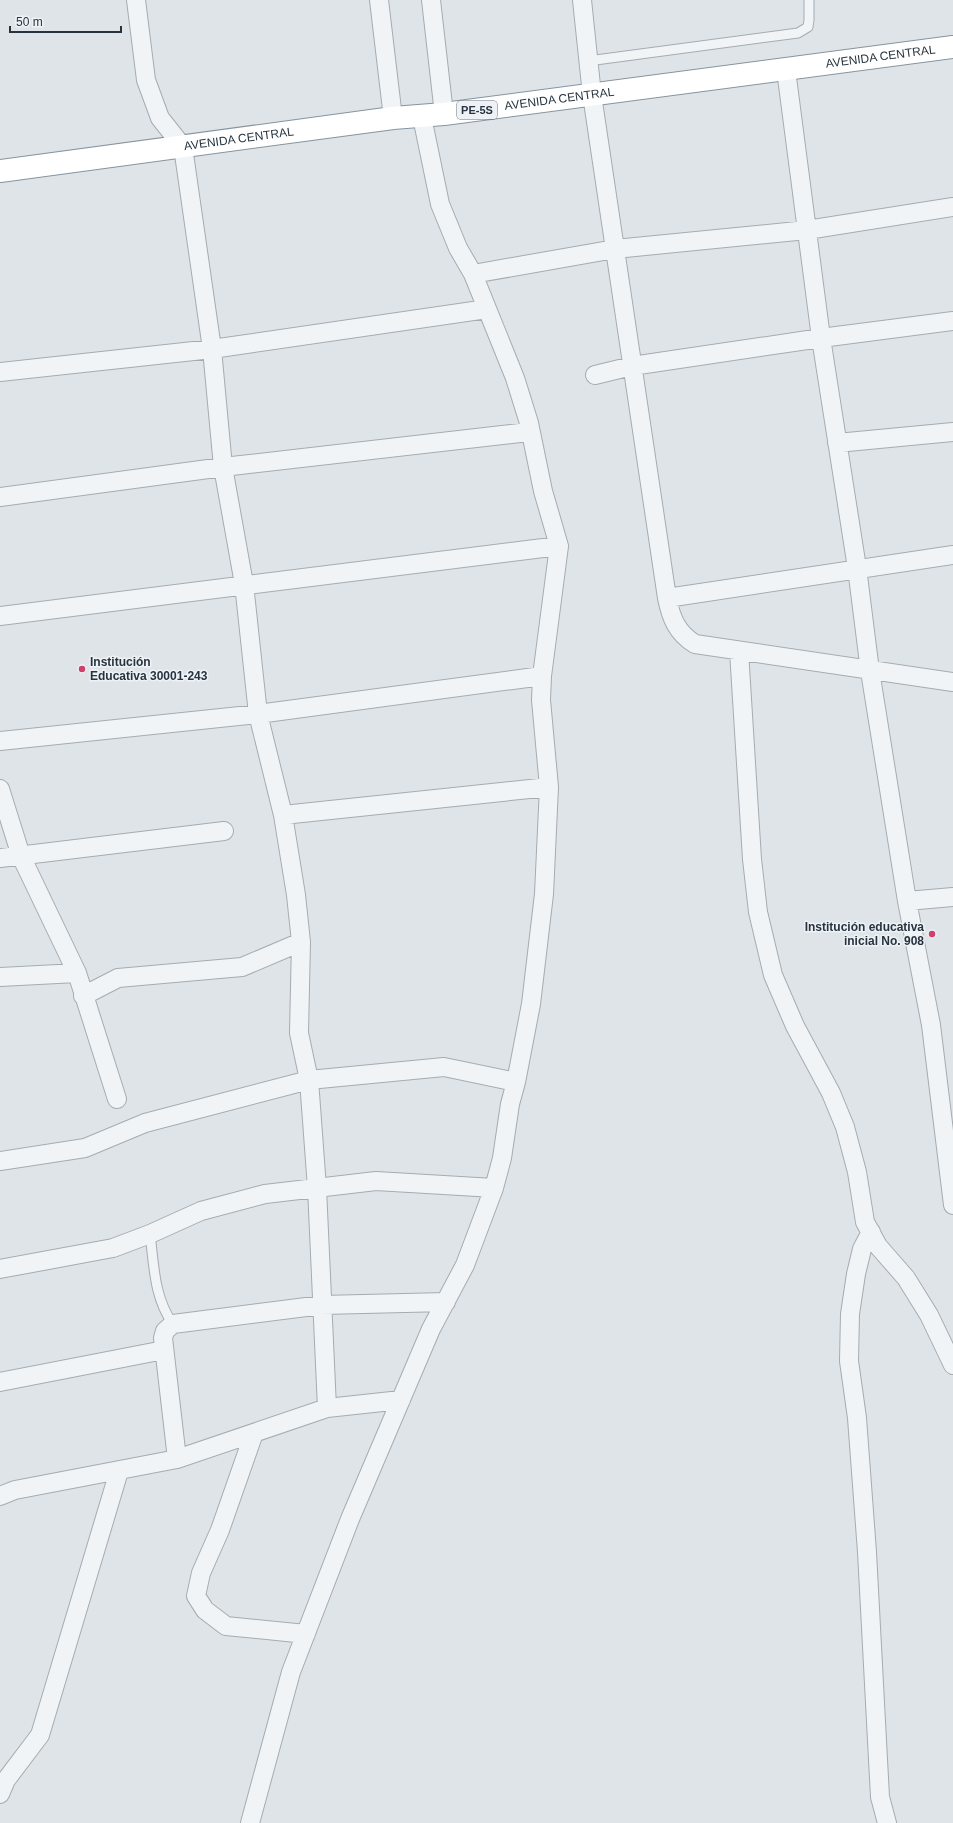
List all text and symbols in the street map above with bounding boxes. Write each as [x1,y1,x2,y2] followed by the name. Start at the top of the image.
[10,8,121,34] scale bar
[16,15,43,29] text: 50 m
[825,42,937,71] street label: AVENIDA CENTRAL
[504,85,615,113] street label: AVENIDA CENTRAL
[457,101,497,119] road number: PE-5S
[183,124,295,153] street label: AVENIDA CENTRAL
[90,655,208,683] place label: Institución Educativa 30001-243
[77,664,87,674] marker: Institución Educativa 30001-243
[805,920,924,948] place label: Institución educativa inicial No. 908
[927,929,937,939] marker: Institución educativa inicial No. 908

